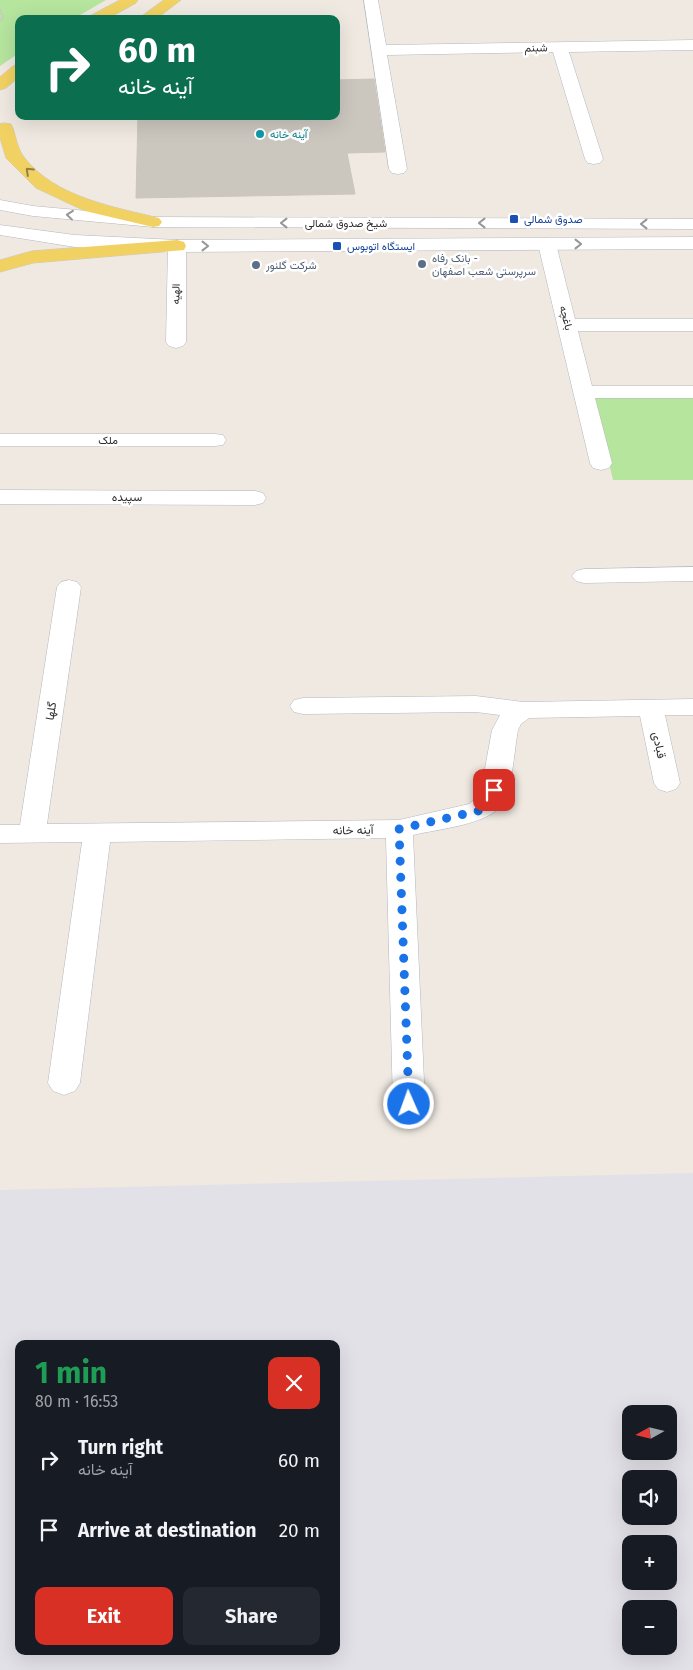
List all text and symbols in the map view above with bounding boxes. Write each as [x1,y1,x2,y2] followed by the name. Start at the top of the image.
[118,29,196,71] text: 60 m
[35,35,100,100] icon: right
[524,41,548,56] street label: شبنم
[118,73,193,100] text: آینه خانه
[254,128,266,140] marker: آینه خانه
[270,128,309,141] place label: آینه خانه
[25,168,34,177] one-way arrow
[65,210,73,221] one-way arrow
[508,213,520,225] marker: صدوق شمالی
[524,213,583,226] place label: صدوق شمالی
[305,217,388,231] street label: شیخ صدوق شمالی
[280,218,288,228] one-way arrow
[478,218,486,228] one-way arrow
[640,219,648,229] one-way arrow
[574,239,582,249] one-way arrow
[331,240,343,252] marker: ایستگاه اتوبوس
[347,240,415,253] place label: ایستگاه اتوبوس
[202,241,210,251] one-way arrow
[432,252,536,279] place label: بانک رفاه - سرپرستی شعب اصفهان
[416,258,428,270] marker: بانک رفاه - سرپرستی شعب اصفهان
[250,259,262,271] marker: شرکت گلنور
[265,259,317,272] place label: شرکت گلنور
[169,283,183,305] street label: الهیه
[556,304,575,332] street label: باغچه
[98,434,118,447] street label: ملک
[112,490,142,505] street label: سپیده
[43,701,60,721] street label: گلها
[648,730,669,760] street label: قبادی
[473,769,515,811] pin
[480,776,508,804] icon: arrive
[332,823,375,837] street label: آینه خانه
[382,1077,434,1129] position arrow
[35,1355,107,1391] text: 1 min
[268,1357,320,1409] button: close
[35,1392,118,1411] text: 80 m · 16:53
[622,1405,678,1460] north arrow
[622,1405,677,1655] map controls
[78,1436,163,1459] text: Turn right
[35,1446,63,1474] icon: right
[278,1449,320,1472] text: 60 m
[78,1460,132,1479] text: آینه خانه
[622,1470,677,1525] button: sound
[35,1516,63,1544] icon: arrive
[78,1519,257,1542] text: Arrive at destination
[279,1519,320,1542] text: 20 m
[622,1535,677,1590] button: +
[35,1587,173,1645] button: Exit
[183,1587,320,1645] button: Share
[622,1600,677,1655] button: −

